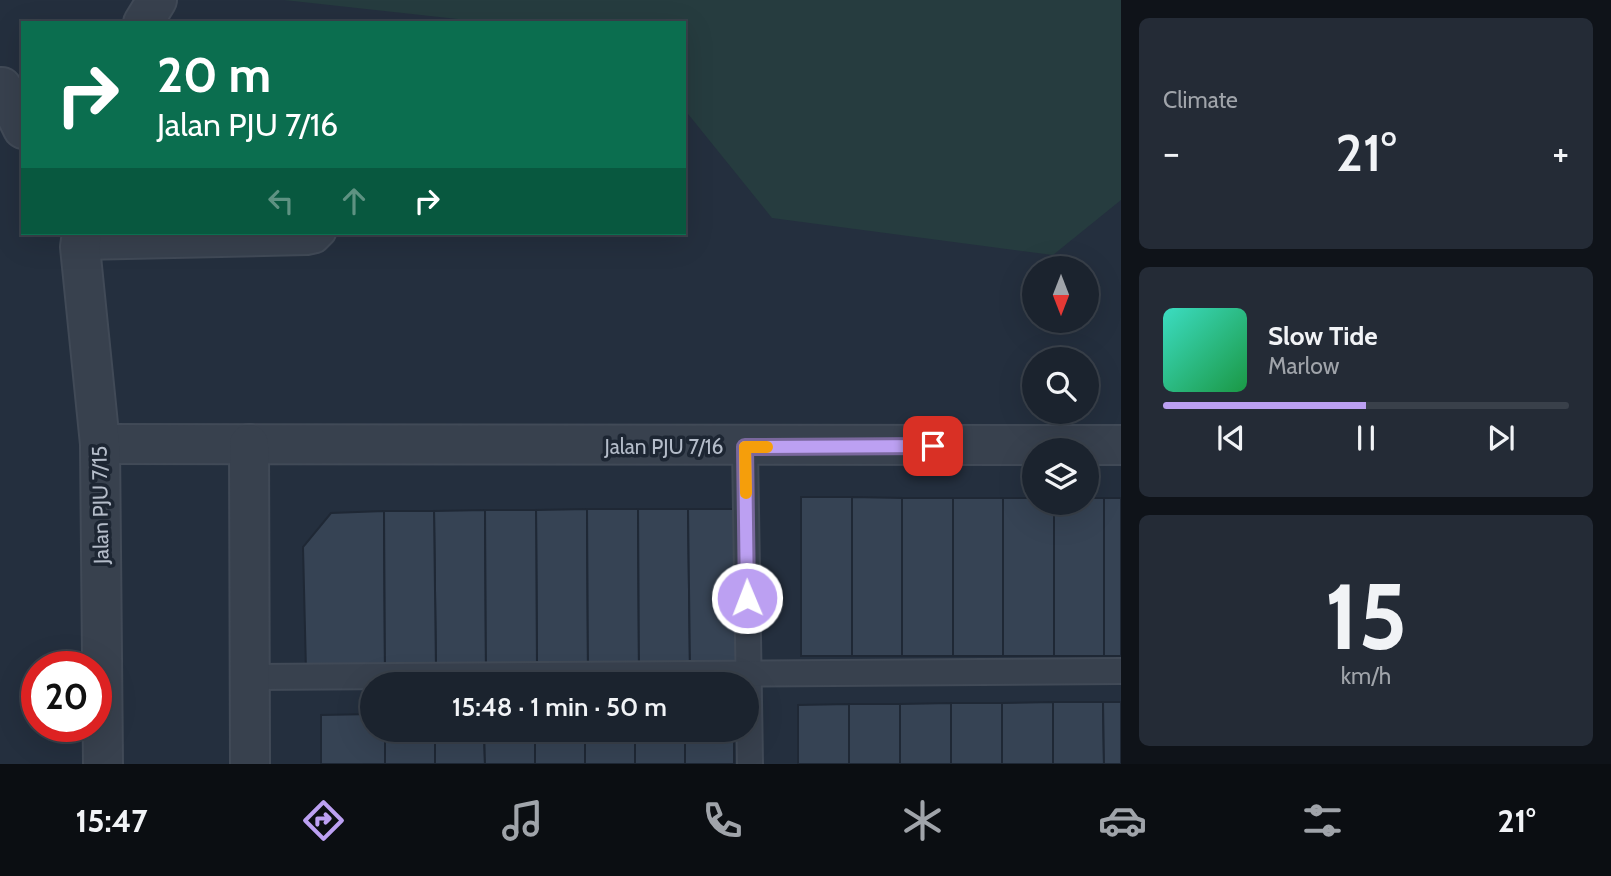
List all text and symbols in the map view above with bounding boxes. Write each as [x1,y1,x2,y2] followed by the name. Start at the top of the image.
[157,45,271,104] text: 20 m
[42,49,133,140] icon: right
[1163,86,1238,114] text: Climate
[157,105,338,144] text: Jalan PJU 7/16
[1336,121,1396,184] text: 21°
[1163,129,1180,176] text: −
[1552,129,1569,176] text: +
[262,182,300,220] icon: left
[335,182,373,220] icon: ahead
[408,182,446,220] icon: right
[1022,256,1099,332] north arrow
[1022,256,1099,515] map controls
[1268,320,1378,352] text: Slow Tide
[1022,347,1099,424] button: search
[1268,352,1339,380] text: Marlow
[903,416,963,476] pin
[1212,419,1250,457] icon: previous
[1347,419,1385,457] icon: pause
[1482,419,1520,457] icon: next
[914,427,952,465] icon: arrive
[604,434,724,459] street label: Jalan PJU 7/16
[1022,438,1099,515] button: layers
[86,446,114,565] street label: Jalan PJU 7/15
[710,561,784,635] position arrow
[1325,561,1407,672] text: 15
[21,651,112,742] speed limit sign: 20
[1341,662,1391,690] text: km/h
[452,691,667,723] text: 15:48 · 1 min · 50 m
[299,796,348,845] icon: directions
[498,796,547,845] icon: music
[698,796,747,845] icon: phone
[898,796,947,845] icon: climate
[1098,796,1147,845] icon: car
[1298,796,1347,845] icon: filters
[75,801,148,840] text: 15:47
[1498,801,1535,840] text: 21°

